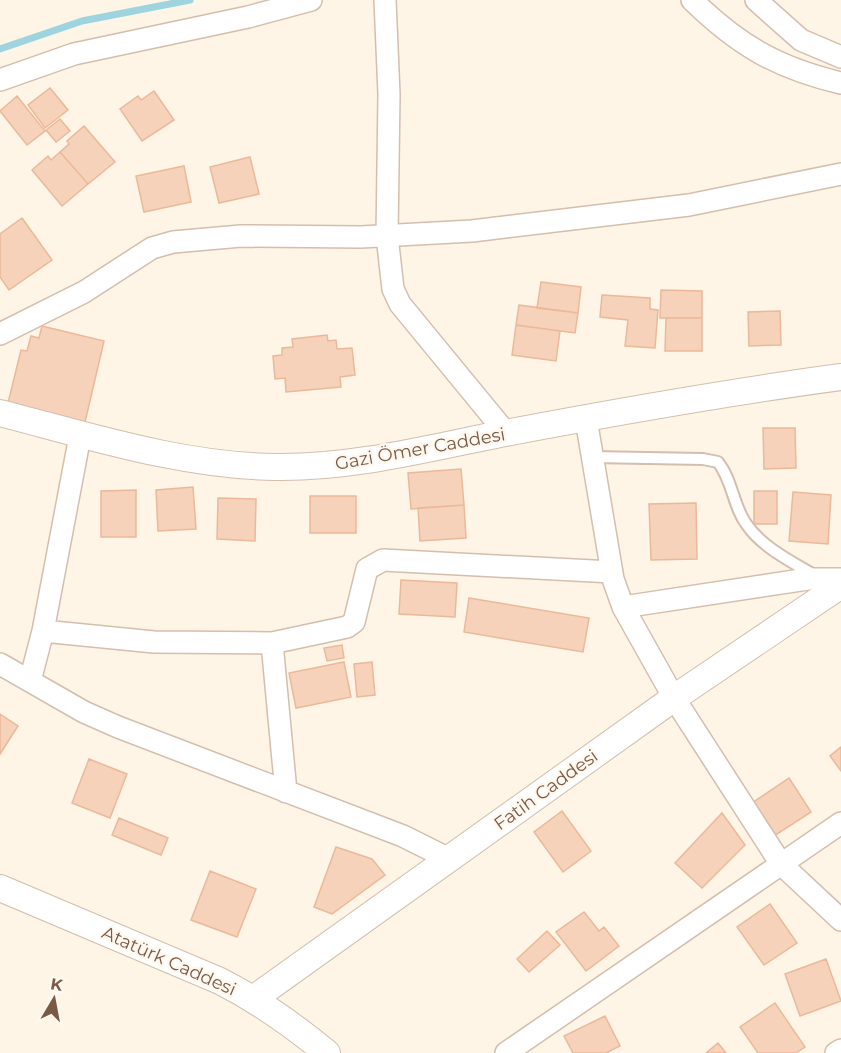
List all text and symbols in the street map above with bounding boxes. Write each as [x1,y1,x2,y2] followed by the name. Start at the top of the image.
[333,423,507,475] street label: Gazi Ömer Caddesi
[490,745,602,835] street label: Fatih Caddesi
[99,922,239,1000] street label: Atatürk Caddesi
[24,969,84,1029] north arrow
[49,974,65,995] text: K

